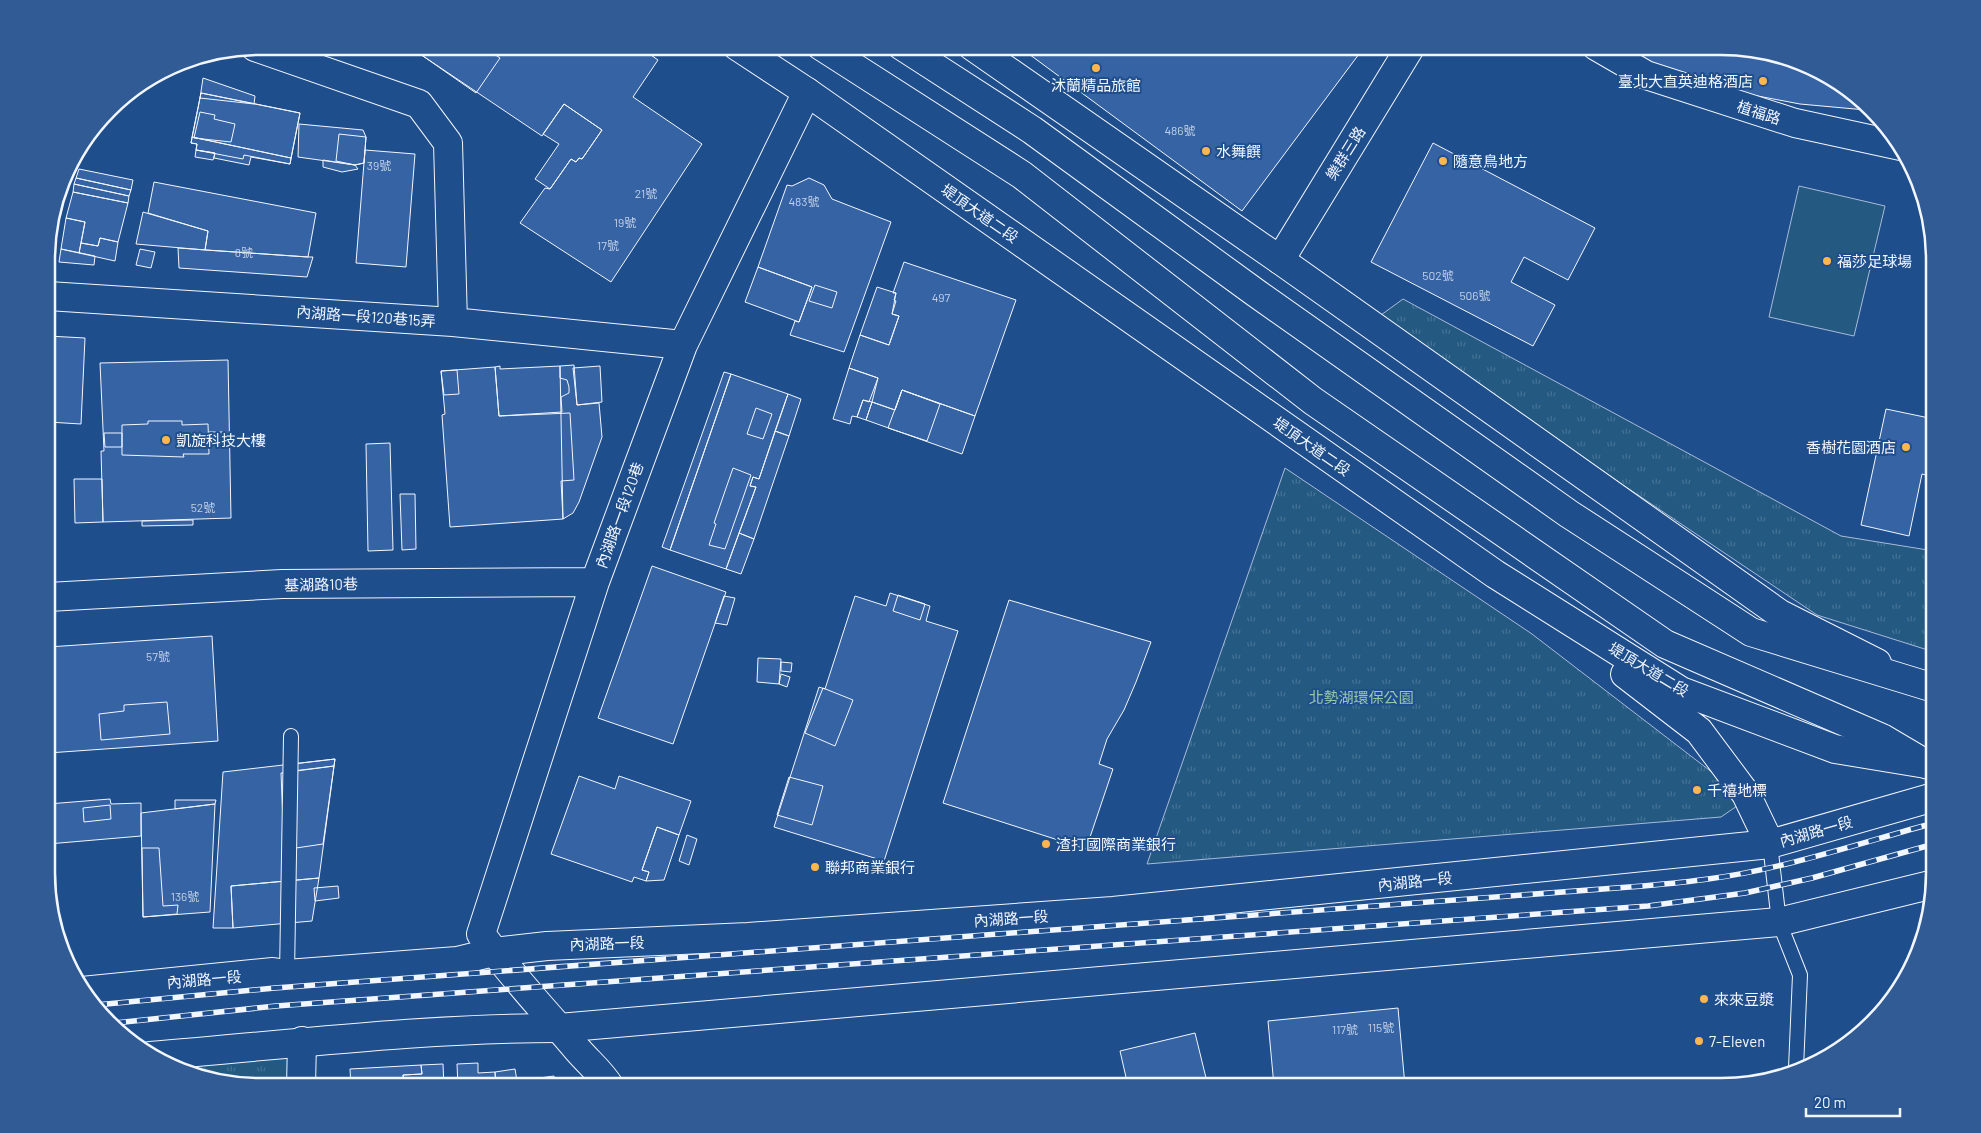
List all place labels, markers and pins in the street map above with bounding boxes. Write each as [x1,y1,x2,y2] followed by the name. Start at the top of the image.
[1090,62,1102,74] marker: 沐蘭精品旅館
[1618,72,1753,90] place label: 臺北大直英迪格酒店
[1757,75,1769,87] marker: 臺北大直英迪格酒店
[1051,76,1141,94] place label: 沐蘭精品旅館
[1216,142,1261,160] place label: 水舞饌
[1200,145,1212,157] marker: 水舞饌
[1453,152,1528,170] place label: 隨意鳥地方
[1437,155,1449,167] marker: 隨意鳥地方
[1837,252,1912,270] place label: 福莎足球場
[1821,255,1833,267] marker: 福莎足球場
[176,431,266,449] place label: 凱旋科技大樓
[160,434,172,446] marker: 凱旋科技大樓
[1806,438,1896,456] place label: 香樹花園酒店
[1900,441,1912,453] marker: 香樹花園酒店
[1707,781,1767,799] place label: 千禧地標
[1691,784,1703,796] marker: 千禧地標
[1056,835,1176,853] place label: 渣打國際商業銀行
[1040,838,1052,850] marker: 渣打國際商業銀行
[825,858,915,876] place label: 聯邦商業銀行
[809,861,821,873] marker: 聯邦商業銀行
[1714,990,1774,1008] place label: 來來豆漿
[1698,993,1710,1005] marker: 來來豆漿
[1709,1032,1765,1050] place label: 7-Eleven
[1693,1035,1705,1047] marker: 7-Eleven

